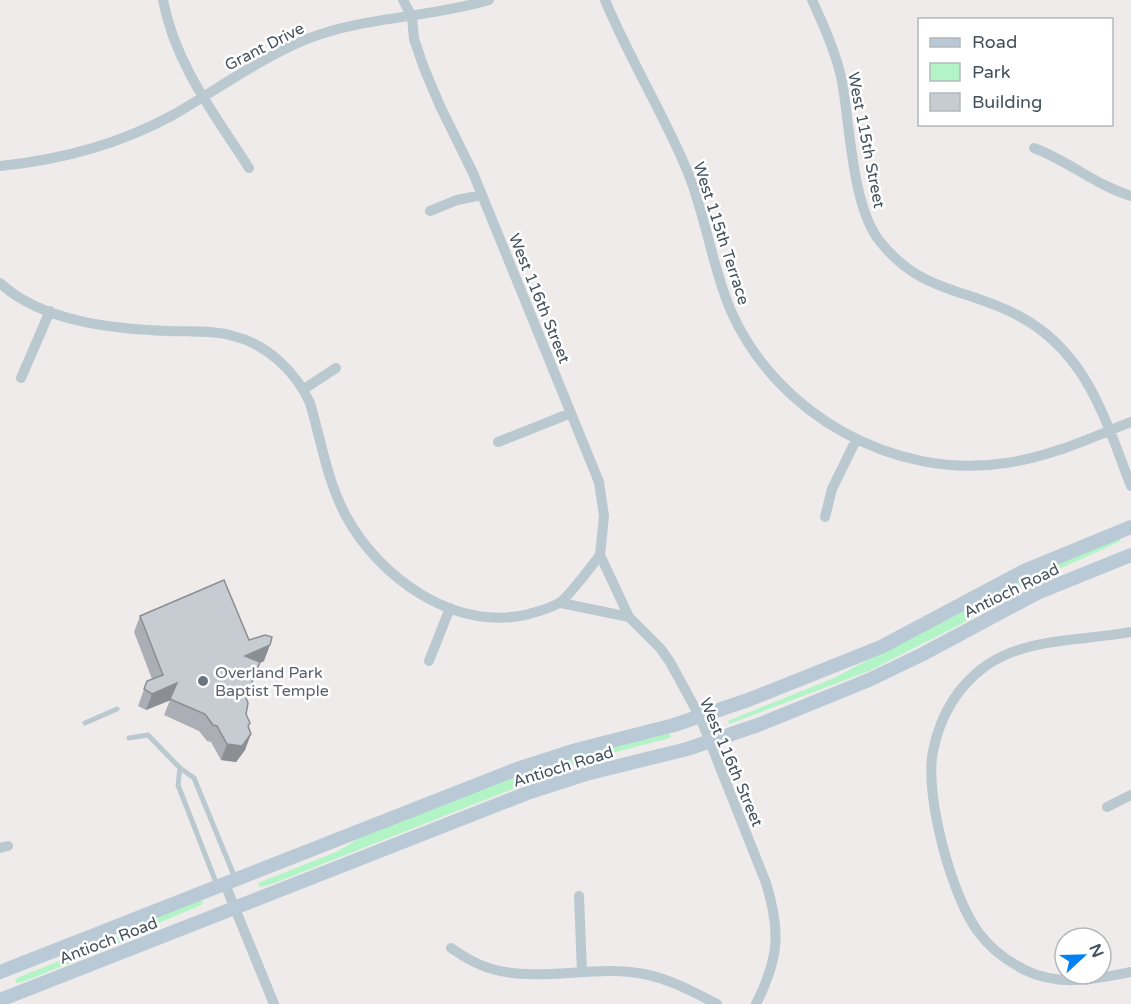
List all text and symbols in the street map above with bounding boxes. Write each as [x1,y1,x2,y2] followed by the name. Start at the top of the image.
[221,18,308,75] street label: Grant Drive
[918,18,1113,126] legend
[972,31,1017,53] text: Road
[972,61,1011,83] text: Park
[843,70,889,210] street label: West 115th Street
[972,91,1042,113] text: Building
[688,159,754,307] street label: West 115th Terrace
[504,231,574,366] street label: West 116th Street
[960,559,1062,623] street label: Antioch Road
[215,663,329,701] place label: Overland Park Baptist Temple
[196,674,210,688] marker: Overland Park Baptist Temple
[695,695,767,830] street label: West 116th Street
[511,742,616,792] street label: Antioch Road
[56,913,160,969] street label: Antioch Road
[1053,926,1113,986] north arrow
[1084,941,1108,960] text: N

